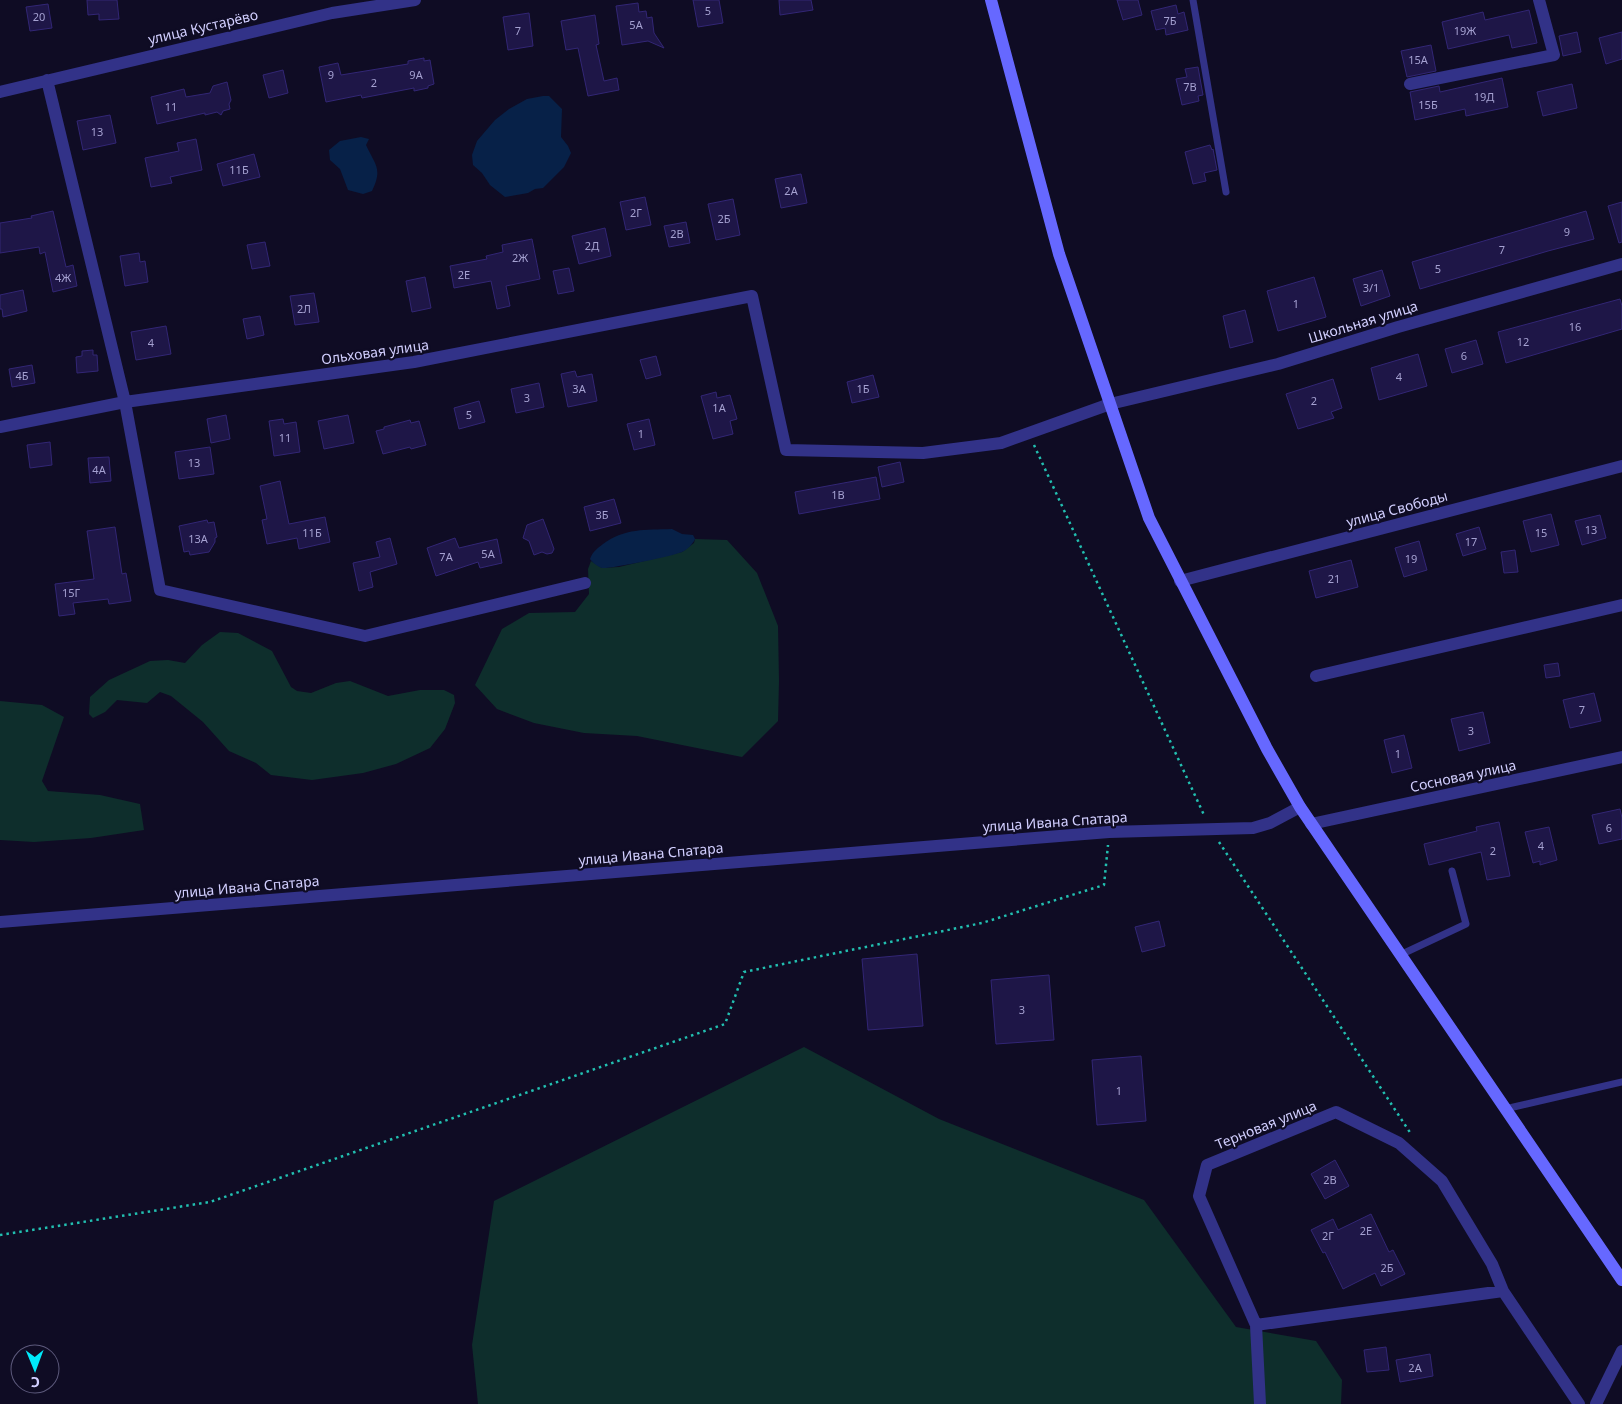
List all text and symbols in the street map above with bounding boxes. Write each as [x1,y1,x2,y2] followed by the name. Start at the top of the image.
[705,3,711,18] house number: 5
[146,5,260,48] street label: улица Кустарёво
[33,9,45,24] house number: 20
[1163,13,1177,28] house number: 7Б
[629,17,644,32] house number: 5А
[515,23,521,38] house number: 7
[1454,23,1476,38] house number: 19Ж
[1408,52,1429,67] house number: 15А
[328,67,334,82] house number: 9
[409,67,424,82] house number: 9А
[371,75,377,90] house number: 2
[1183,79,1197,94] house number: 7В
[1474,89,1494,104] house number: 19Д
[1418,97,1438,112] house number: 15Б
[165,99,177,114] house number: 11
[91,124,103,139] house number: 13
[229,162,249,177] house number: 11Б
[784,183,799,198] house number: 2А
[630,205,642,220] house number: 2Г
[717,211,731,226] house number: 2Б
[1564,224,1570,239] house number: 9
[670,226,684,241] house number: 2В
[585,238,599,253] house number: 2Д
[1499,242,1505,257] house number: 7
[512,250,528,265] house number: 2Ж
[1435,261,1441,276] house number: 5
[458,267,470,282] house number: 2Е
[55,270,71,285] house number: 4Ж
[1363,280,1379,295] house number: 3/1
[1293,296,1299,311] house number: 1
[1306,296,1420,347] street label: Школьная улица
[297,301,311,316] house number: 2Л
[1569,319,1581,334] house number: 16
[1517,334,1529,349] house number: 12
[148,335,155,350] house number: 4
[320,335,430,368] street label: Ольховая улица
[1461,348,1467,363] house number: 6
[15,368,29,383] house number: 4Б
[1396,369,1403,384] house number: 4
[572,381,587,396] house number: 3А
[856,381,870,396] house number: 1Б
[524,390,530,405] house number: 3
[1311,393,1317,408] house number: 2
[712,400,727,415] house number: 1А
[466,407,472,422] house number: 5
[638,426,644,441] house number: 1
[279,430,291,445] house number: 11
[188,455,200,470] house number: 13
[92,462,107,477] house number: 4А
[1344,486,1450,531] street label: улица Свободы
[831,487,845,502] house number: 1В
[595,507,609,522] house number: 3Б
[1585,522,1597,537] house number: 13
[302,525,322,540] house number: 11Б
[1535,525,1547,540] house number: 15
[188,531,209,546] house number: 13А
[1465,534,1477,549] house number: 17
[481,546,496,561] house number: 5А
[439,549,454,564] house number: 7А
[1405,551,1417,566] house number: 19
[1328,571,1340,586] house number: 21
[62,585,80,600] house number: 15Г
[1579,702,1585,717] house number: 7
[1468,723,1474,738] house number: 3
[1395,746,1401,761] house number: 1
[1408,755,1518,796] street label: Сосновая улица
[982,807,1128,836] street label: улица Ивана Спатара
[1606,820,1612,835] house number: 6
[578,838,724,869] street label: улица Ивана Спатара
[1538,838,1545,853] house number: 4
[1490,843,1496,858] house number: 2
[174,871,320,902] street label: улица Ивана Спатара
[1019,1002,1025,1017] house number: 3
[1116,1083,1122,1098] house number: 1
[1212,1096,1319,1153] street label: Терновая улица
[1323,1172,1337,1187] house number: 2В
[1360,1223,1372,1238] house number: 2Е
[1322,1228,1334,1243] house number: 2Г
[1380,1260,1394,1275] house number: 2Б
[10,1344,60,1394] north arrow
[1408,1360,1423,1375] house number: 2А
[31,1373,40,1392] text: С

